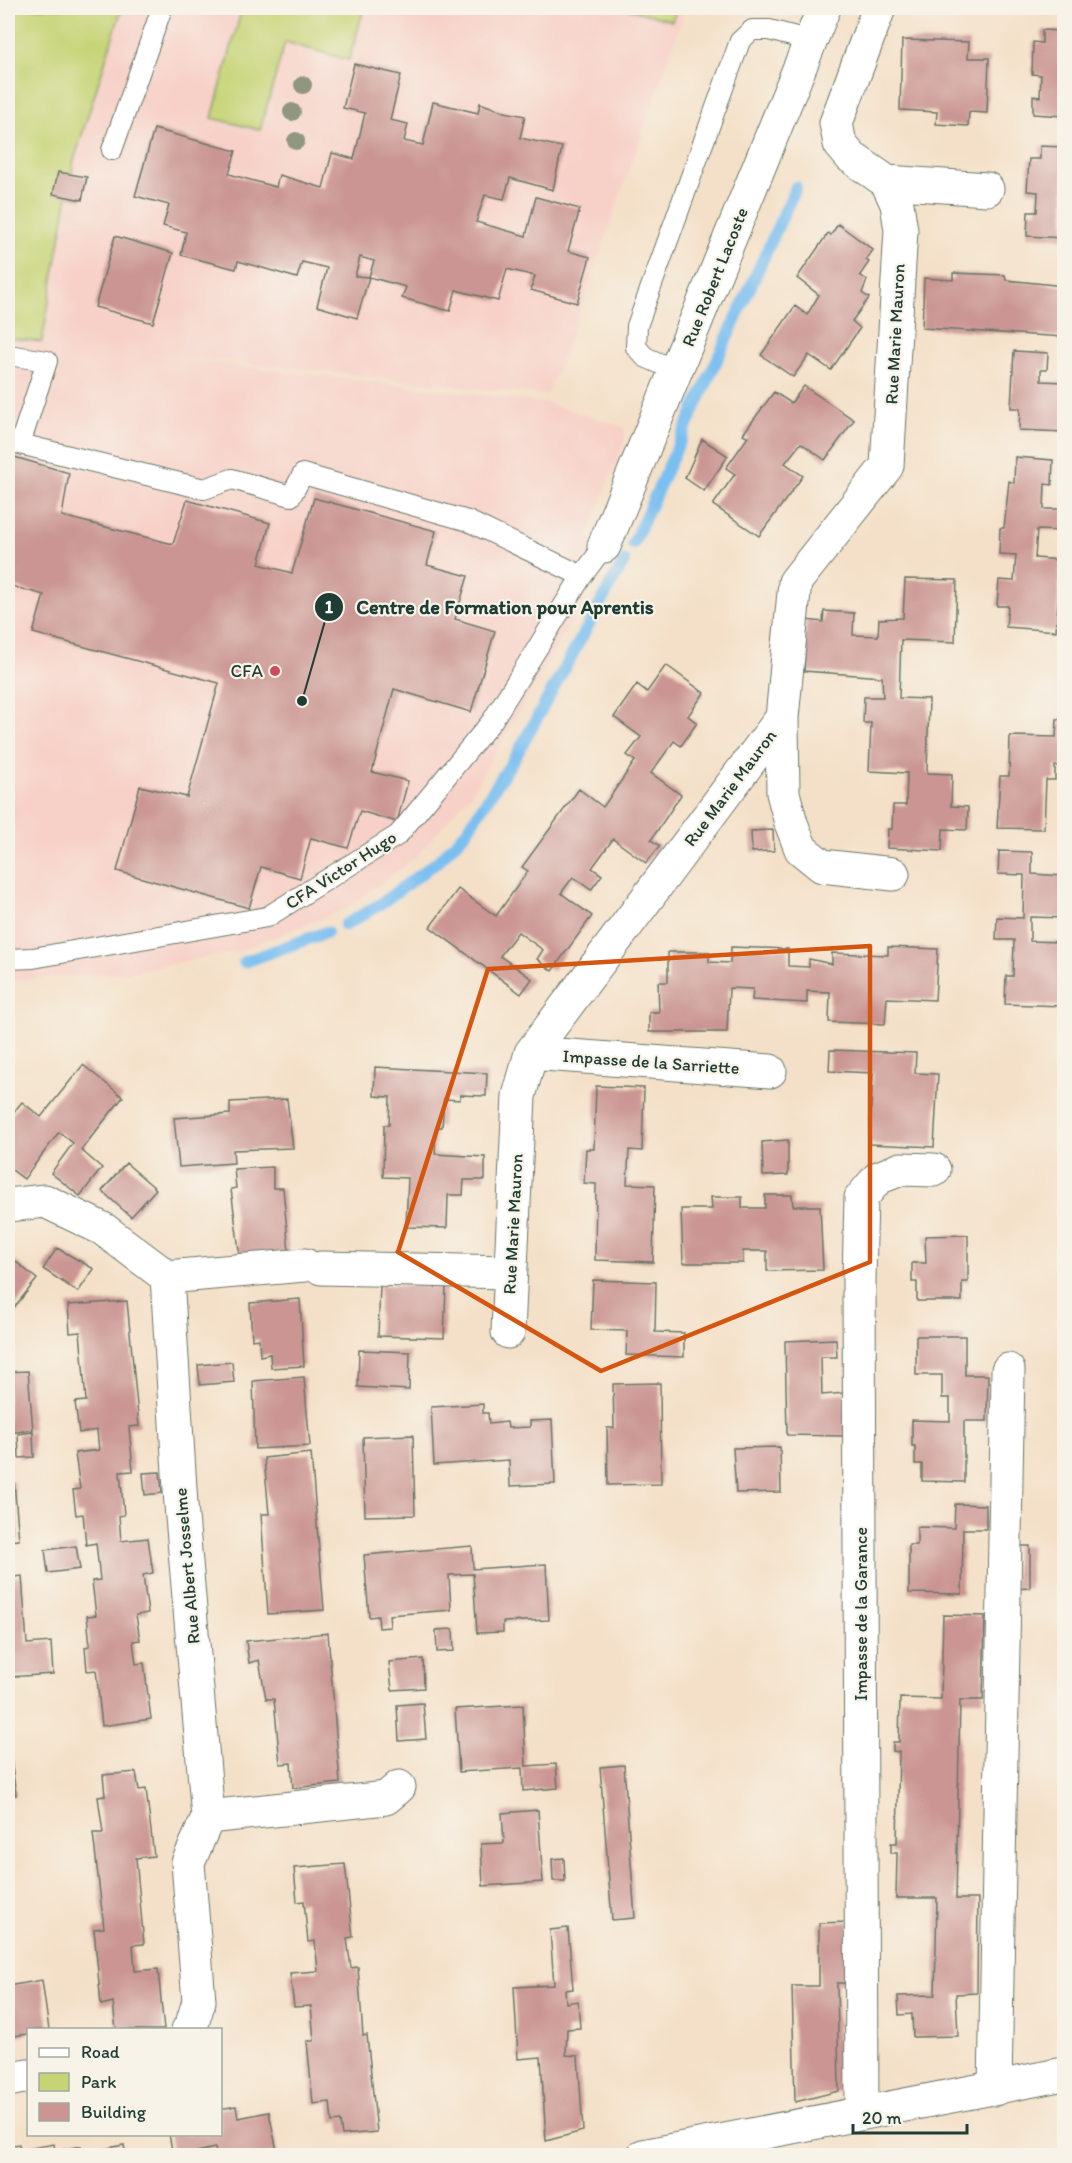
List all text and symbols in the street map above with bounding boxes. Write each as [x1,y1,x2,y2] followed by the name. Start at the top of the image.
[677,204,753,350] street label: Rue Robert Lacoste
[880,263,910,405] street label: Rue Marie Mauron
[314,588,666,626] callout: Centre de Formation pour Aprentis
[356,595,654,620] text: Centre de Formation pour Aprentis
[325,596,334,618] text: 1
[231,660,263,682] place label: CFA
[268,664,282,678] marker: CFA
[679,725,781,851] street label: Rue Marie Mauron
[281,826,401,914] street label: CFA Victor Hugo
[562,1045,740,1079] street label: Impasse de la Sarriette
[498,1153,528,1295] street label: Rue Marie Mauron
[169,1487,205,1645] street label: Rue Albert Josselme
[850,1527,872,1701] street label: Impasse de la Garance
[27,2028,222,2136] legend
[81,2041,120,2063] text: Road
[81,2071,116,2093] text: Park
[853,2097,967,2135] scale bar
[81,2101,147,2123] text: Building
[862,2107,902,2129] text: 20 m

